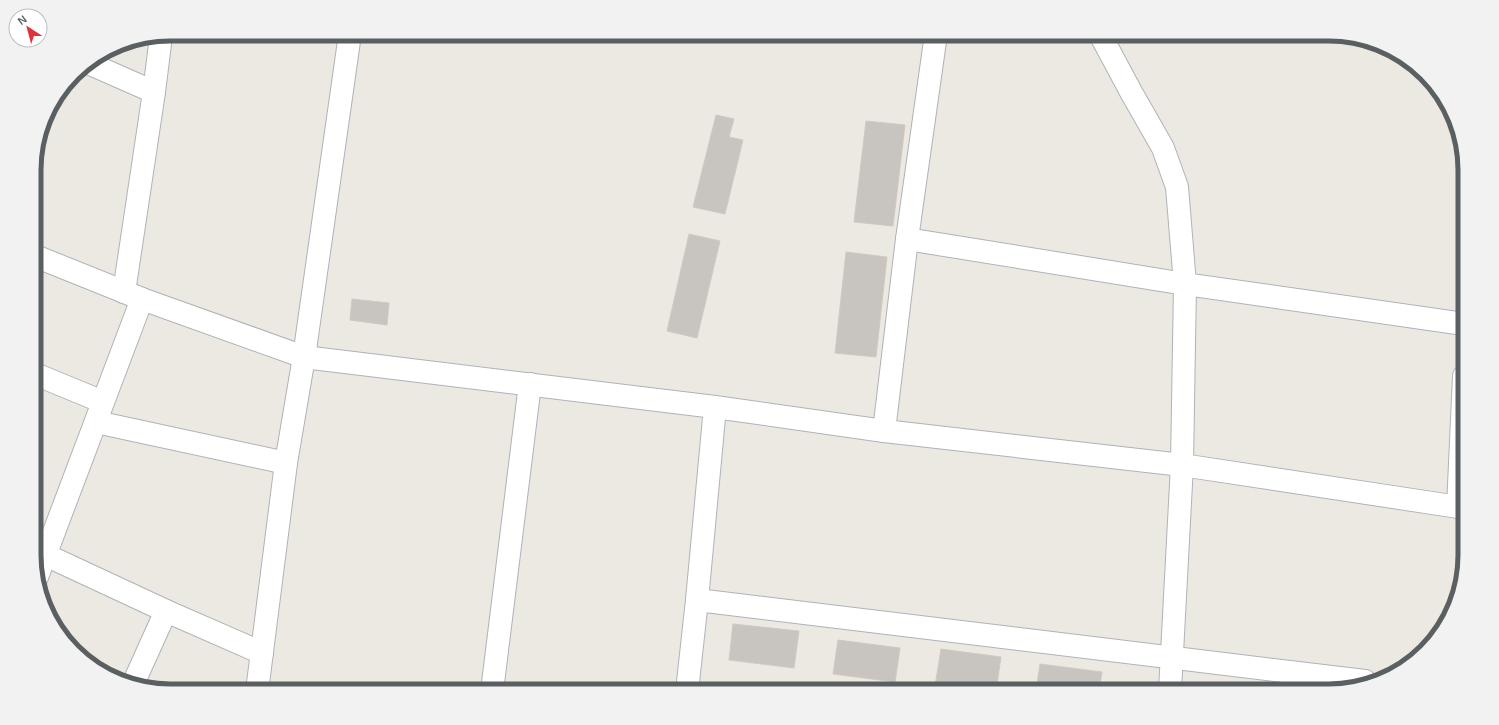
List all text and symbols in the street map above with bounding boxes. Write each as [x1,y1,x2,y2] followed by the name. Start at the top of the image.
[8,8,48,48] north arrow
[15,13,29,27] text: N

